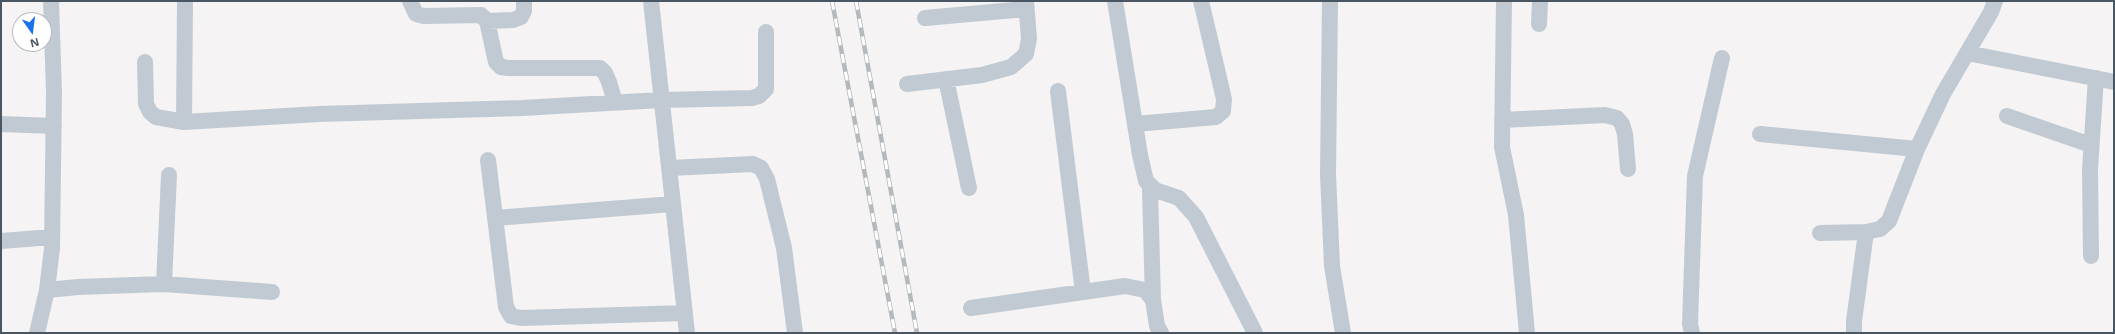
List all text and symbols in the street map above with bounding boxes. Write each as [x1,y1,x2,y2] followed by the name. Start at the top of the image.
[12,12,52,52] north arrow
[29,35,41,52] text: N

